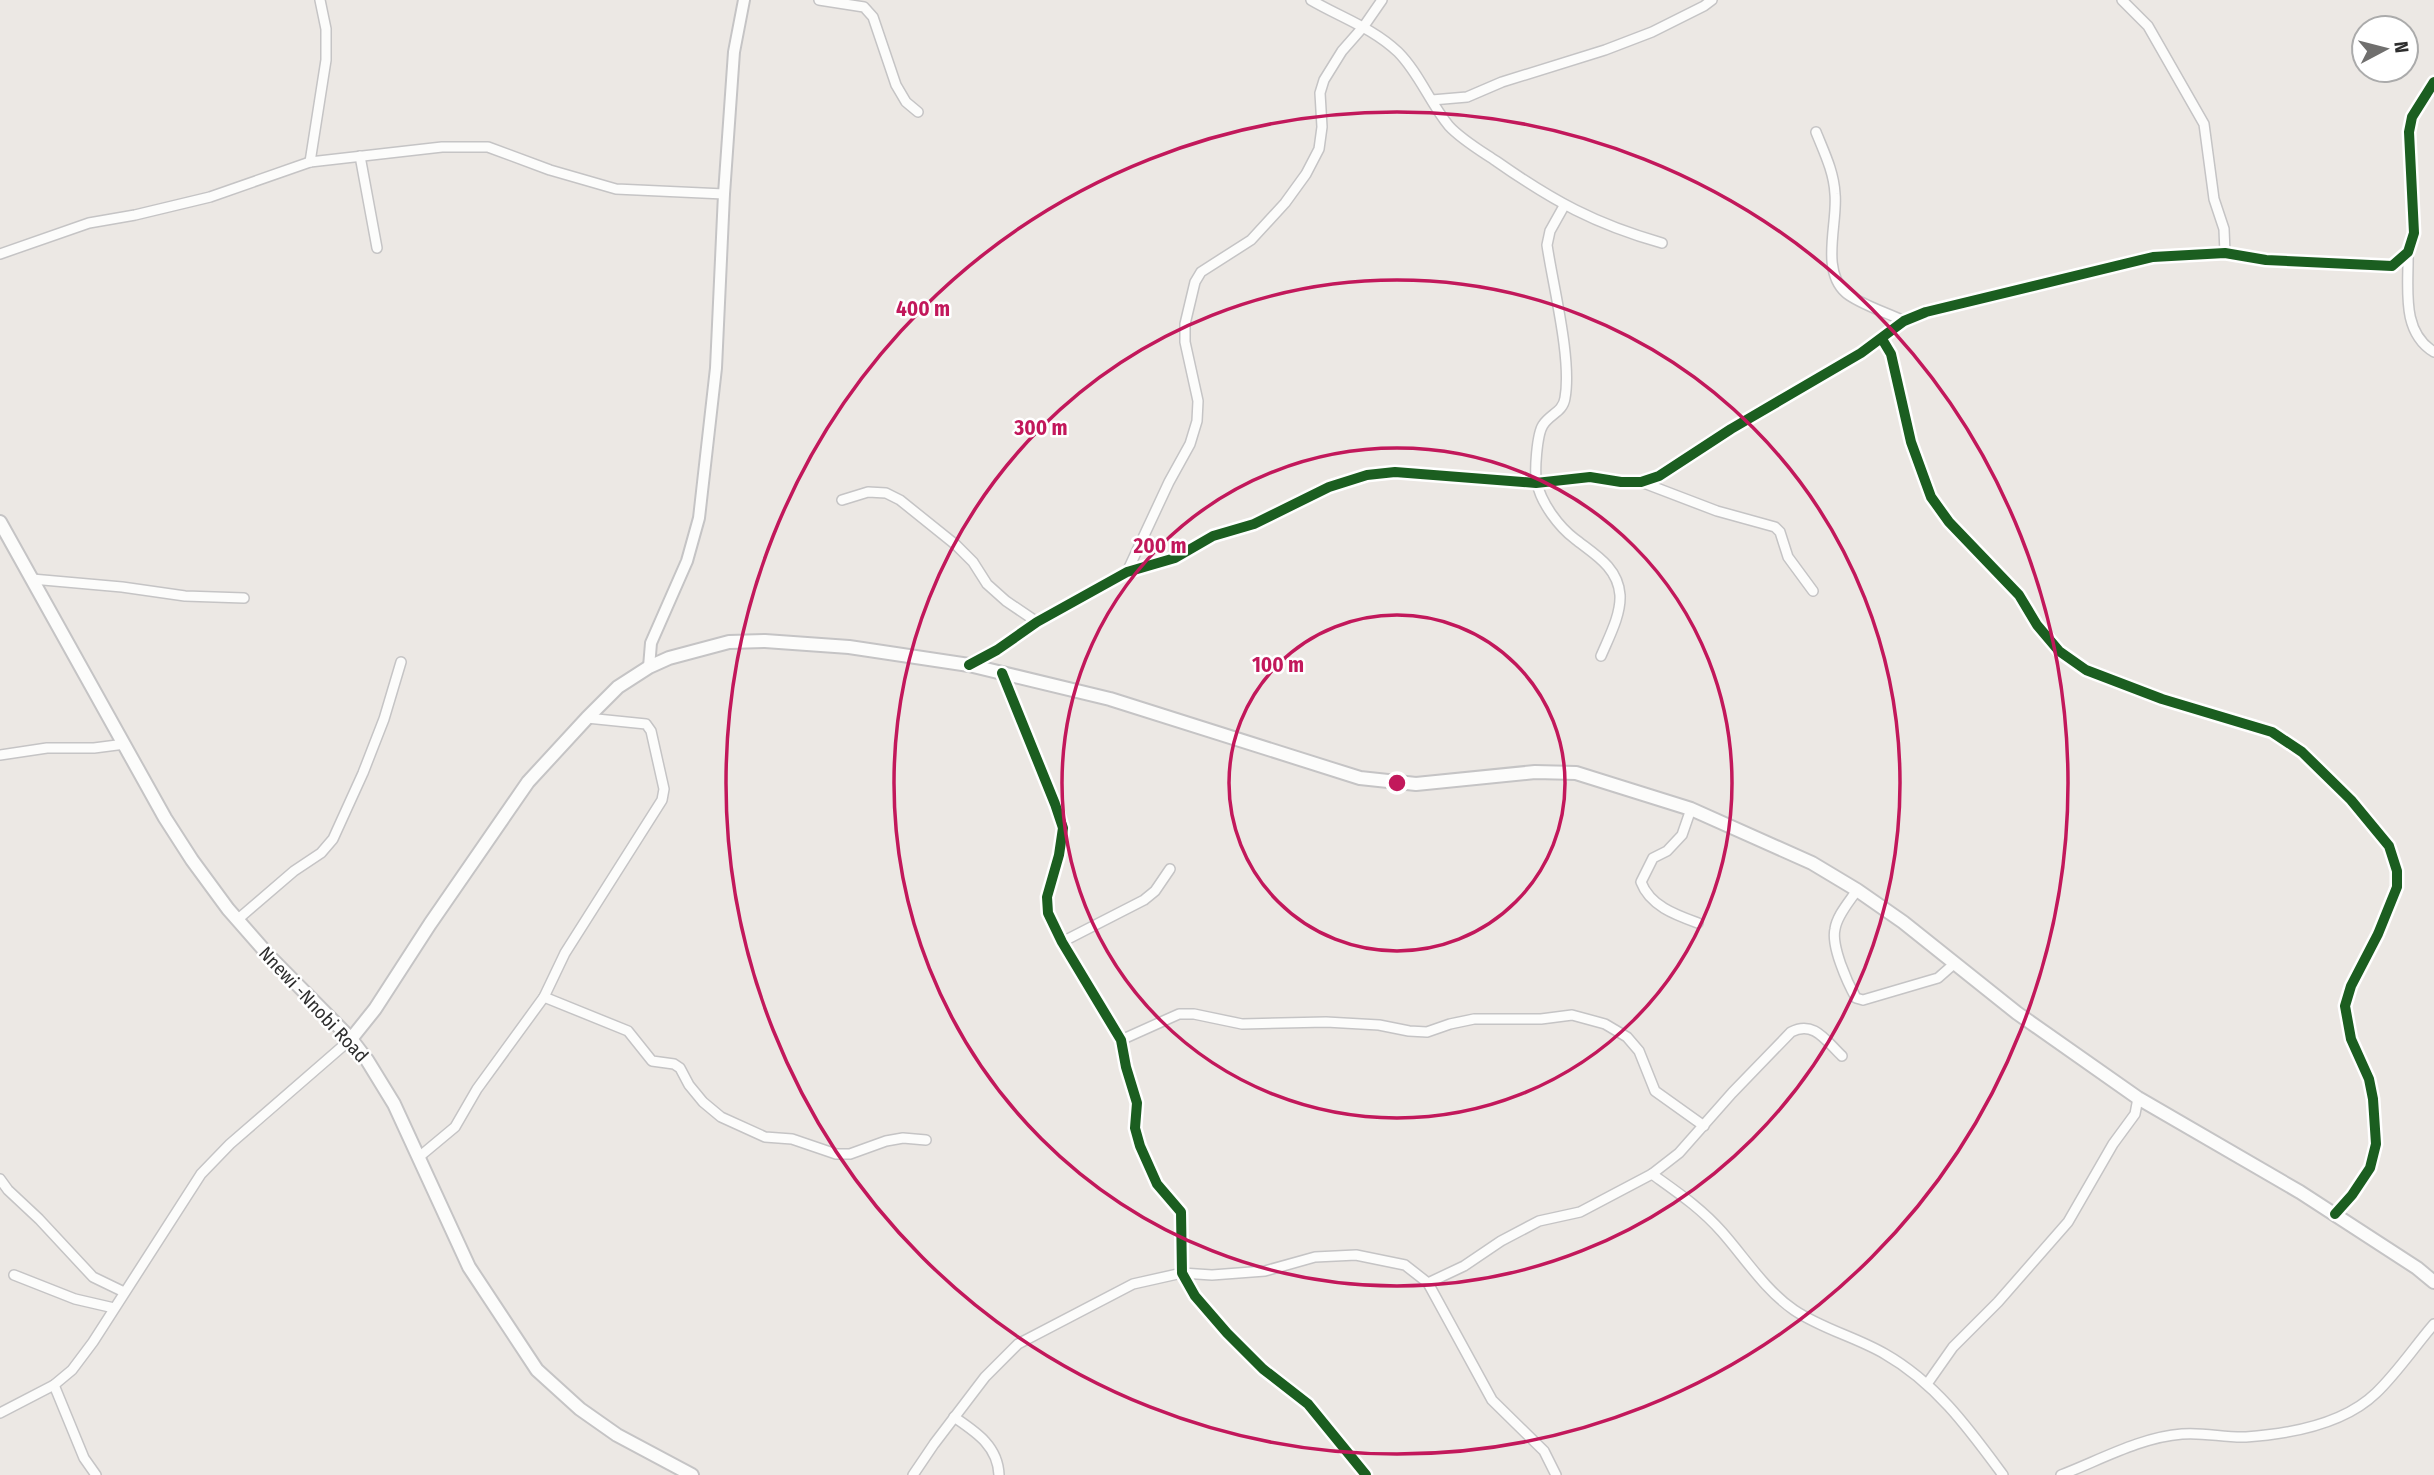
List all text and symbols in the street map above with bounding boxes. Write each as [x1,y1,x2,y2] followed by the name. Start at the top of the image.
[2350,14,2420,84] north arrow
[2389,40,2413,54] text: N
[896,296,950,322] text: 400 m
[1013,415,1068,441] text: 300 m
[1132,533,1187,559] text: 200 m
[1252,652,1304,678] text: 100 m
[1385,771,1409,795] centre of rings
[254,942,373,1067] street label: Nnewi -Nnobi Road

